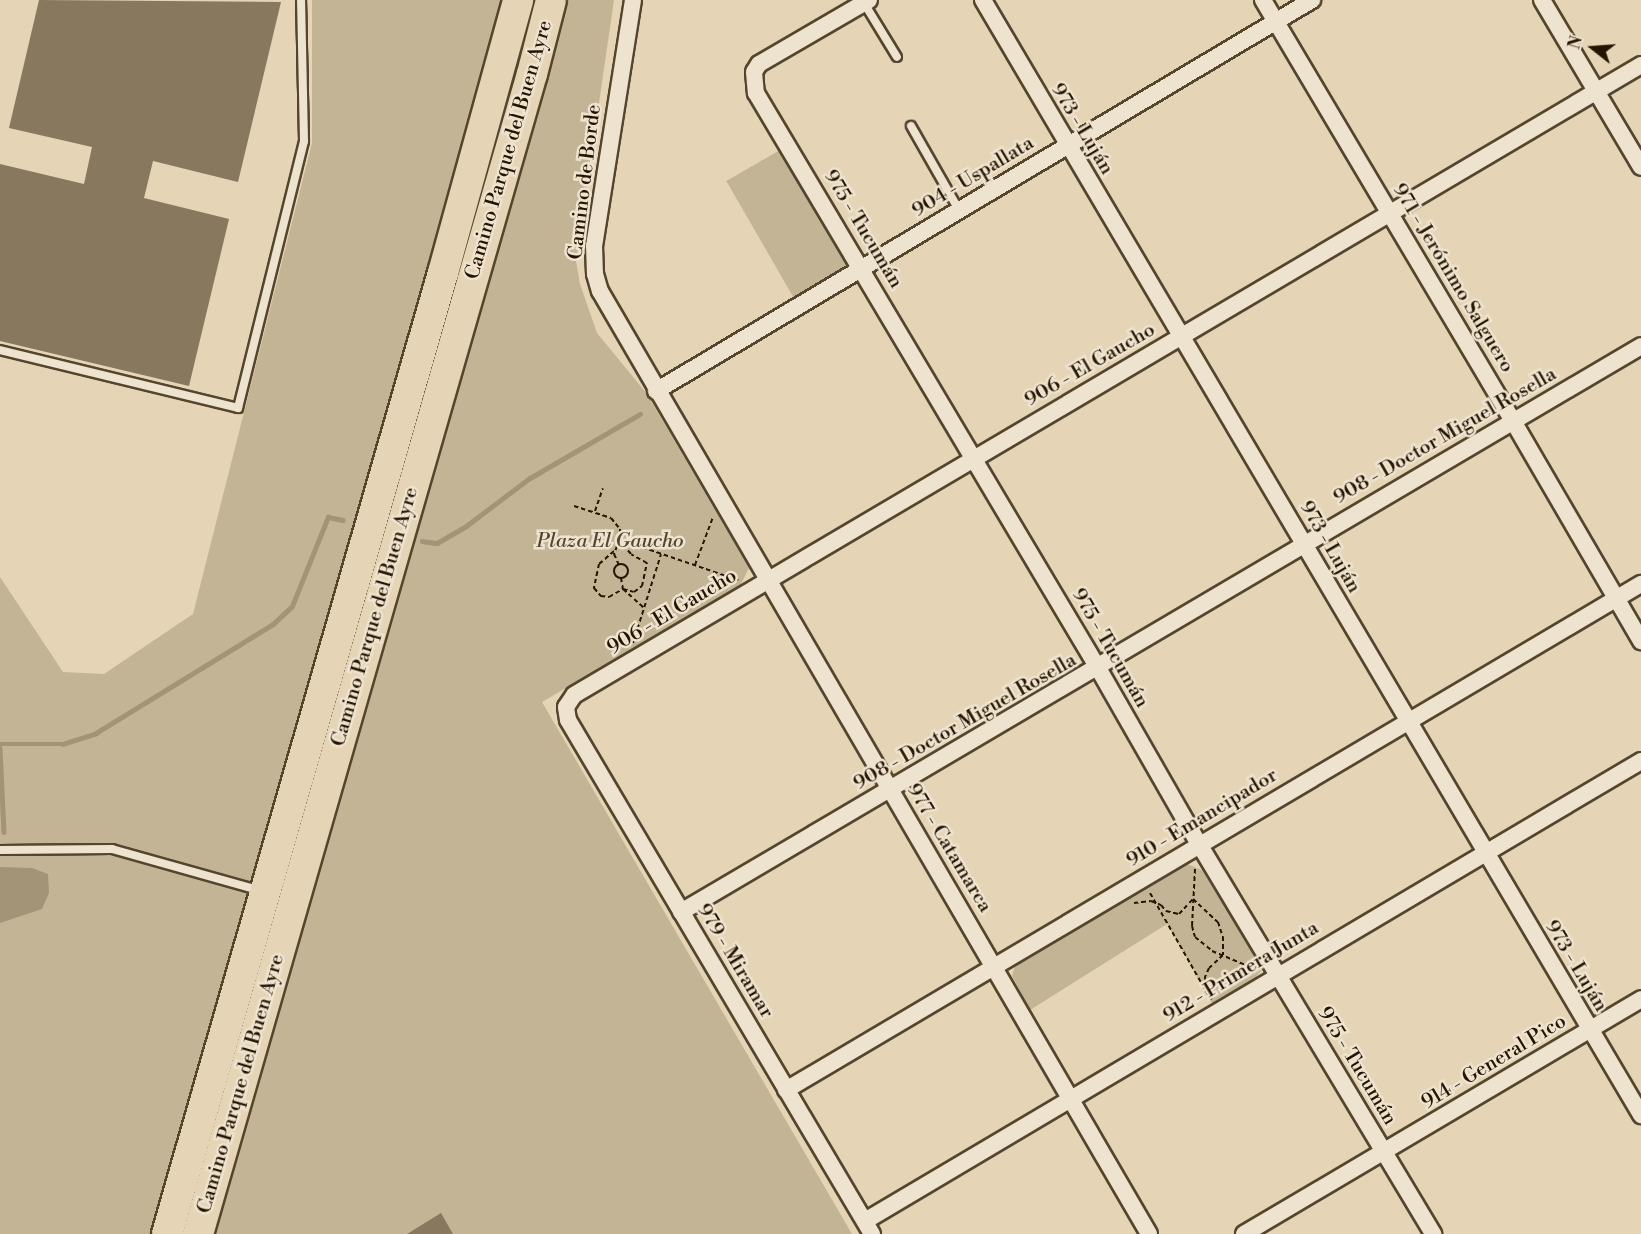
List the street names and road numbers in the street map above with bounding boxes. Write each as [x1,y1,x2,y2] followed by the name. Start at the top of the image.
[460,18,558,282] street label: Camino Parque del Buen Ayre
[1045,79,1119,179] street label: 973 - Luján
[564,103,606,261] street label: Camino de Borde
[908,131,1038,223] street label: 904 - Uspallata
[818,165,908,293] street label: 975 - Tucumán
[1387,179,1519,377] street label: 971 - Jerónimo Salguero
[1020,318,1160,412] street label: 906 - El Gaucho
[1329,362,1561,510] street label: 908 - Doctor Miguel Rosella
[326,485,424,749] street label: Camino Parque del Buen Ayre
[1294,497,1366,597] street label: 973 - Luján
[603,564,741,660] street label: 906 - El Gaucho
[1066,584,1154,712] street label: 975 - Tucumán
[849,648,1081,796] street label: 908 - Doctor Miguel Rosella
[1122,763,1282,873] street label: 910 - Emancipador
[901,779,997,917] street label: 977 - Catamarca
[691,899,779,1023] street label: 979 - Miramar
[1159,916,1323,1028] street label: 912 - Primera Junta
[1539,916,1613,1016] street label: 973 - Luján
[192,952,290,1216] street label: Camino Parque del Buen Ayre
[1312,1002,1402,1130] street label: 975 - Tucumán
[1417,1009,1571,1115] street label: 914 - General Pico

